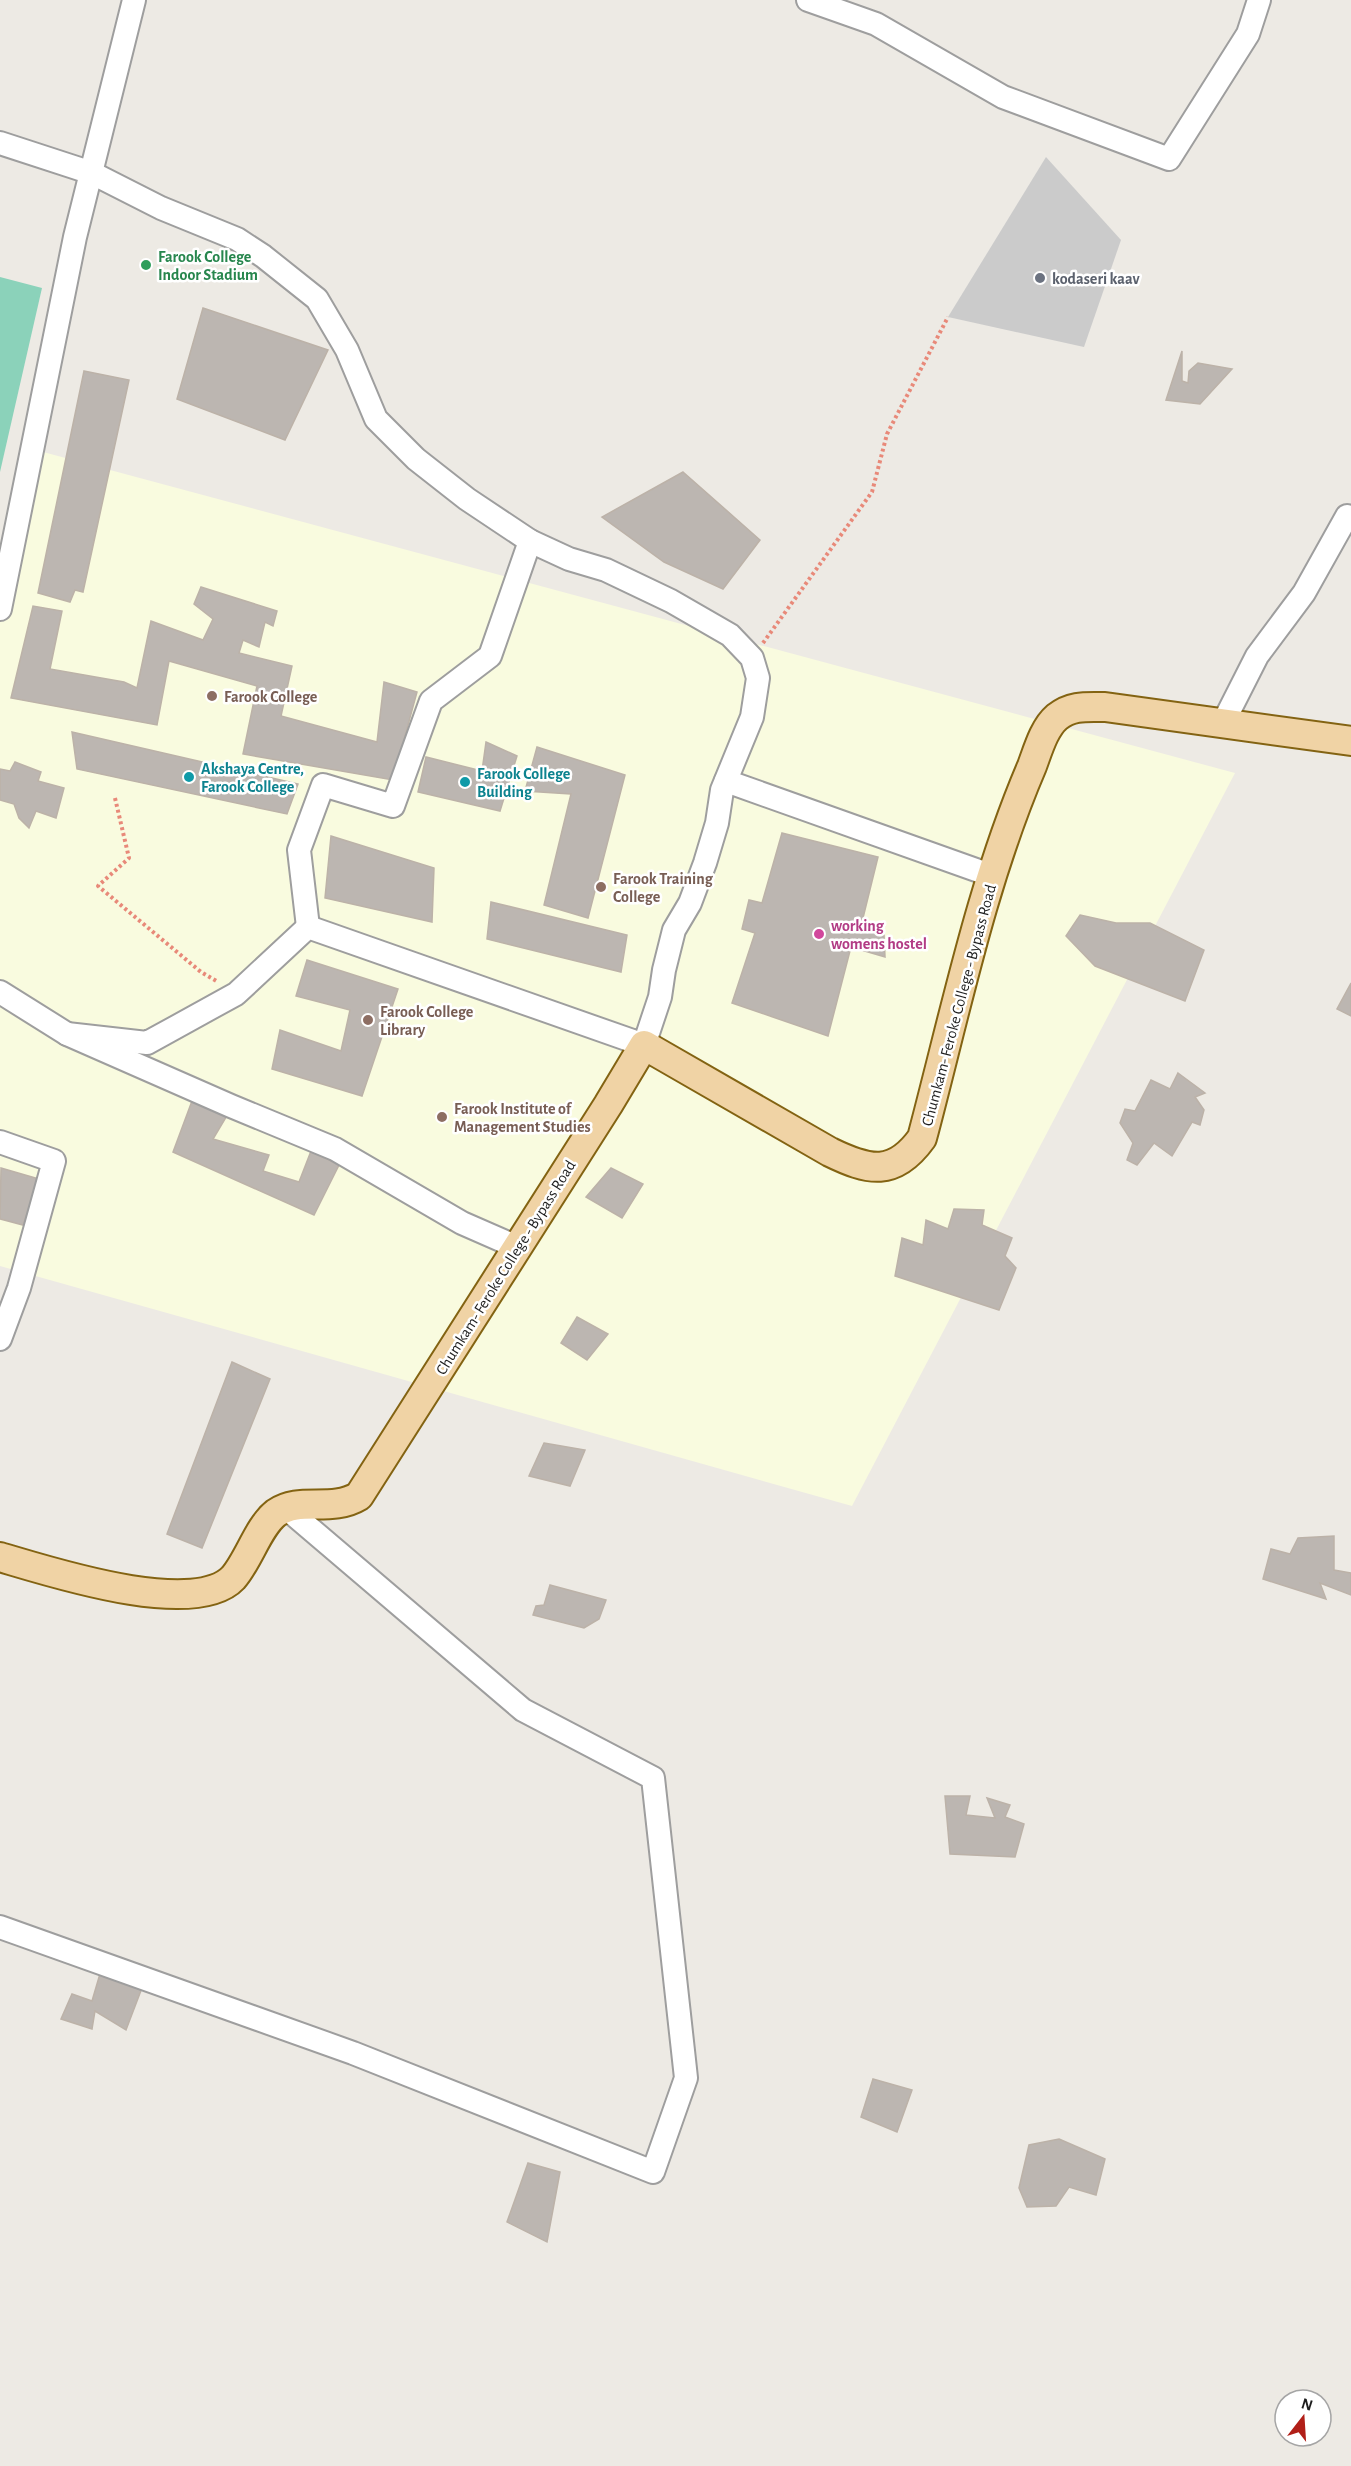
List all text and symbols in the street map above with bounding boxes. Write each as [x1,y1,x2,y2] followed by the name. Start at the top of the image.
[158,249,258,283] place label: Farook College Indoor Stadium
[139,258,153,272] marker: Farook College Indoor Stadium
[1033,271,1047,285] marker: kodaseri kaav
[1052,271,1140,287] place label: kodaseri kaav
[205,689,219,703] marker: Farook College
[224,689,318,705] place label: Farook College
[201,761,304,795] place label: Akshaya Centre, Farook College
[477,766,571,800] place label: Farook College Building
[182,770,196,784] marker: Akshaya Centre, Farook College
[458,775,472,789] marker: Farook College Building
[613,871,714,905] place label: Farook Training College
[594,880,608,894] marker: Farook Training College
[919,883,1000,1128] street label: Chumkam- Feroke College - Bypass Road
[831,918,927,952] place label: working womens hostel
[812,927,826,941] marker: working womens hostel
[380,1004,474,1039] place label: Farook College Library
[361,1013,375,1027] marker: Farook College Library
[454,1101,591,1135] place label: Farook Institute of Management Studies
[435,1110,449,1124] marker: Farook Institute of Management Studies
[433,1158,580,1378] street label: Chumkam- Feroke College - Bypass Road
[1273,2388,1333,2448] north arrow
[1299,2395,1315,2414] text: N

